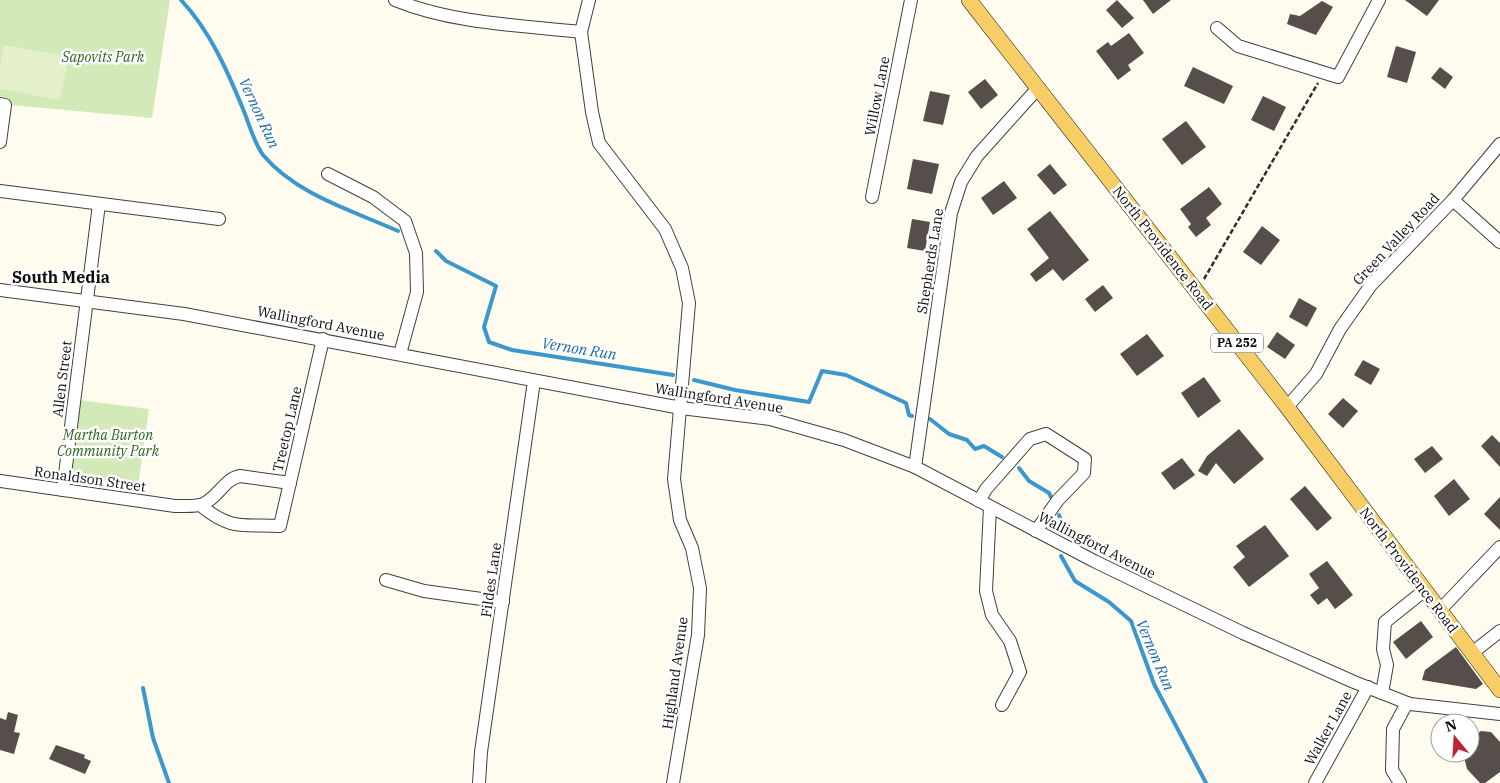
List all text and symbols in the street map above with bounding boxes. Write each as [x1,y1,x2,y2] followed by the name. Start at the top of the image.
[61,48,145,66] park label: Sapovits Park
[860,55,894,137] street label: Willow Lane
[235,75,284,151] water label: Vernon Run
[1109,182,1217,314] street label: North Providence Road
[1349,189,1444,289] street label: Green Valley Road
[913,207,947,315] street label: Shepherds Lane
[12,267,110,287] district label: South Media
[256,302,386,344] street label: Wallingford Avenue
[540,333,618,364] water label: Vernon Run
[1211,333,1263,352] road number: PA 252
[48,340,76,418] street label: Allen Street
[654,379,784,417] street label: Wallingford Avenue
[268,384,306,474] street label: Treetop Lane
[57,426,160,460] park label: Martha Burton Community Park
[33,462,147,496] street label: Ronaldson Street
[1356,504,1462,637] street label: North Providence Road
[1035,508,1159,582] street label: Wallingford Avenue
[477,541,505,619] street label: Fildes Lane
[658,616,692,730] street label: Highland Avenue
[1132,616,1179,694] water label: Vernon Run
[1300,688,1356,768] street label: Walker Lane
[1430,713,1480,763] north arrow
[1443,715,1459,736] text: N

